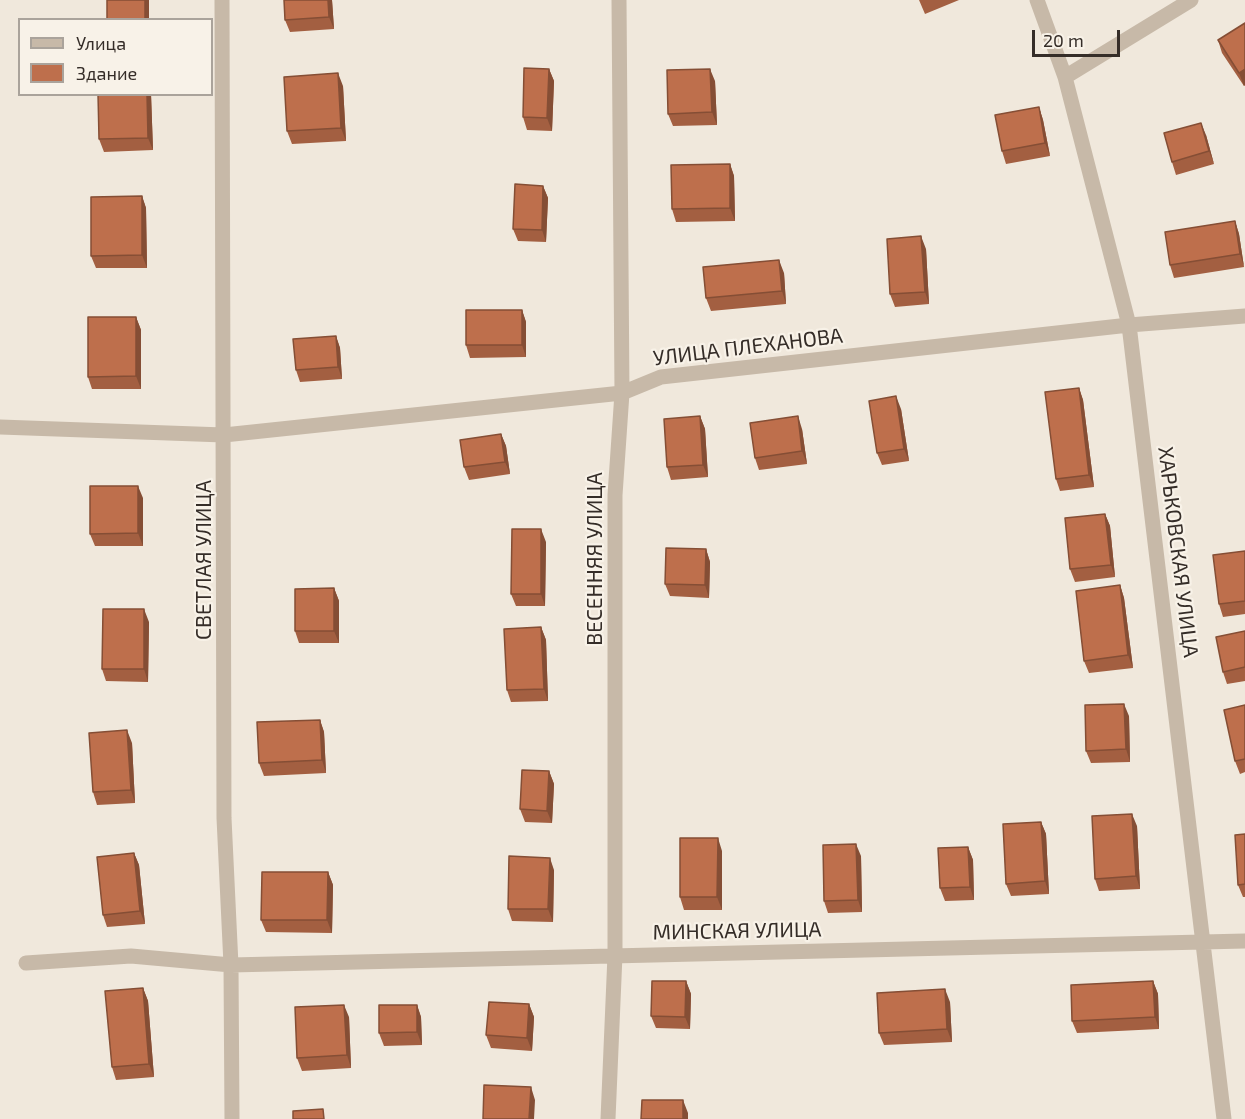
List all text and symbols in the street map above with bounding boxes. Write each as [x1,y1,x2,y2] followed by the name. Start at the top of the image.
[18,18,213,96] legend
[1035,18,1124,56] scale bar
[1043,29,1084,51] text: 20 m
[76,32,126,54] text: Улица
[76,62,137,84] text: Здание
[652,323,844,371] street label: УЛИЦА ПЛЕХАНОВА
[1153,445,1203,659] street label: ХАРЬКОВСКАЯ УЛИЦА
[582,472,608,646] street label: ВЕСЕННЯЯ УЛИЦА
[191,480,217,640] street label: СВЕТЛАЯ УЛИЦА
[652,917,822,945] street label: МИНСКАЯ УЛИЦА

